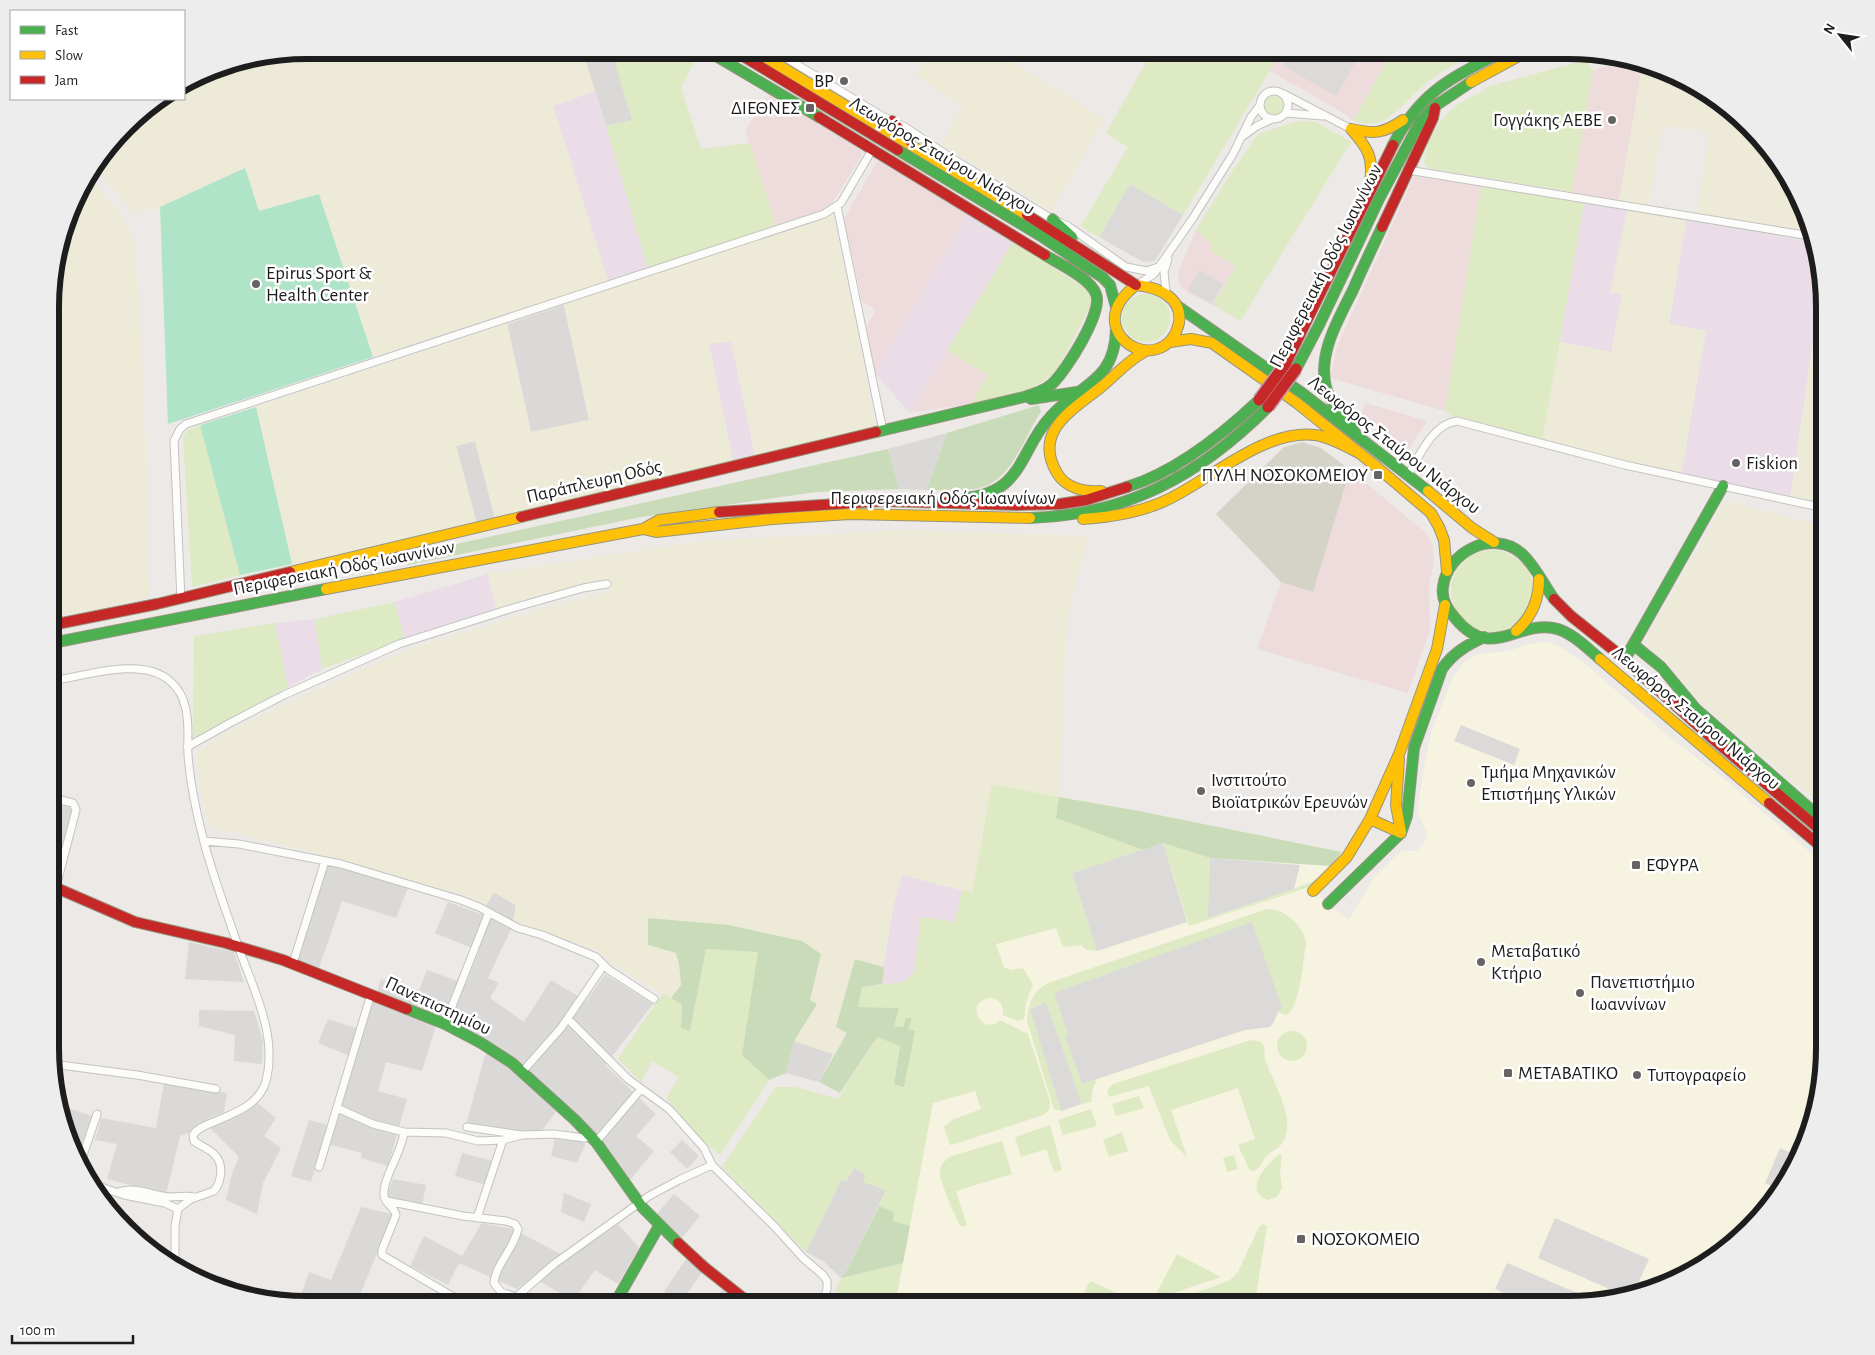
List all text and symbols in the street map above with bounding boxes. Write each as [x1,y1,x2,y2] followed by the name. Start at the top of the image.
[10,10,185,100] legend
[1815,10,1865,60] north arrow
[1821,21,1838,37] text: N
[55,23,79,38] text: Fast
[55,48,83,63] text: Slow
[814,72,834,91] place label: BP
[55,73,78,88] text: Jam
[838,75,850,87] marker: BP
[846,93,1038,219] street label: Λεωφόρος Σταύρου Νιάρχου
[731,99,800,118] place label: ΔΙΕΘΝΕΣ
[804,102,816,114] marker: ΔΙΕΘΝΕΣ
[1493,111,1602,130] place label: Γογγάκης ΑΕΒΕ
[1606,114,1618,126] marker: Γογγάκης ΑΕΒΕ
[1266,161,1386,371] street label: Περιφερειακή Οδός Ιωαννίνων
[266,264,372,305] place label: Epirus Sport & Health Center
[250,278,262,290] marker: Epirus Sport & Health Center
[1304,372,1484,518] street label: Λεωφόρος Σταύρου Νιάρχου
[1746,454,1798,473] place label: Fiskion
[525,457,663,507] street label: Παράπλευρη Οδός
[1730,457,1742,469] marker: Fiskion
[1202,466,1368,485] place label: ΠΥΛΗ ΝΟΣΟΚΟΜΕΙΟΥ
[1372,469,1384,481] marker: ΠΥΛΗ ΝΟΣΟΚΟΜΕΙΟΥ
[830,489,1056,508] street label: Περιφερειακή Οδός Ιωαννίνων
[232,537,456,599] street label: Περιφερειακή Οδός Ιωαννίνων
[1609,642,1783,794] street label: Λεωφόρος Σταύρου Νιάρχου
[1481,763,1616,804] place label: Τμήμα Μηχανικών Επιστήμης Υλικών
[1211,771,1368,812] place label: Ινστιτούτο Βιοϊατρικών Ερευνών
[1465,777,1477,789] marker: Τμήμα Μηχανικών Επιστήμης Υλικών
[1195,785,1207,797] marker: Ινστιτούτο Βιοϊατρικών Ερευνών
[1646,856,1699,875] place label: ΕΦΥΡΑ
[1630,859,1642,871] marker: ΕΦΥΡΑ
[1491,942,1580,983] place label: Μεταβατικό Κτήριο
[1475,956,1487,968] marker: Μεταβατικό Κτήριο
[382,973,494,1039] street label: Πανεπιστημίου
[1590,973,1695,1014] place label: Πανεπιστήμιο Ιωαννίνων
[1574,987,1586,999] marker: Πανεπιστήμιο Ιωαννίνων
[1518,1064,1618,1083] place label: ΜΕΤΑΒΑΤΙΚΟ
[1647,1066,1746,1085] place label: Τυπογραφείο
[1502,1067,1514,1079] marker: ΜΕΤΑΒΑΤΙΚΟ
[1631,1069,1643,1081] marker: Τυπογραφείο
[1311,1230,1420,1249] place label: ΝΟΣΟΚΟΜΕΙΟ
[1295,1233,1307,1245] marker: ΝΟΣΟΚΟΜΕΙΟ
[12,1312,134,1344] scale bar
[20,1323,55,1338] text: 100 m

